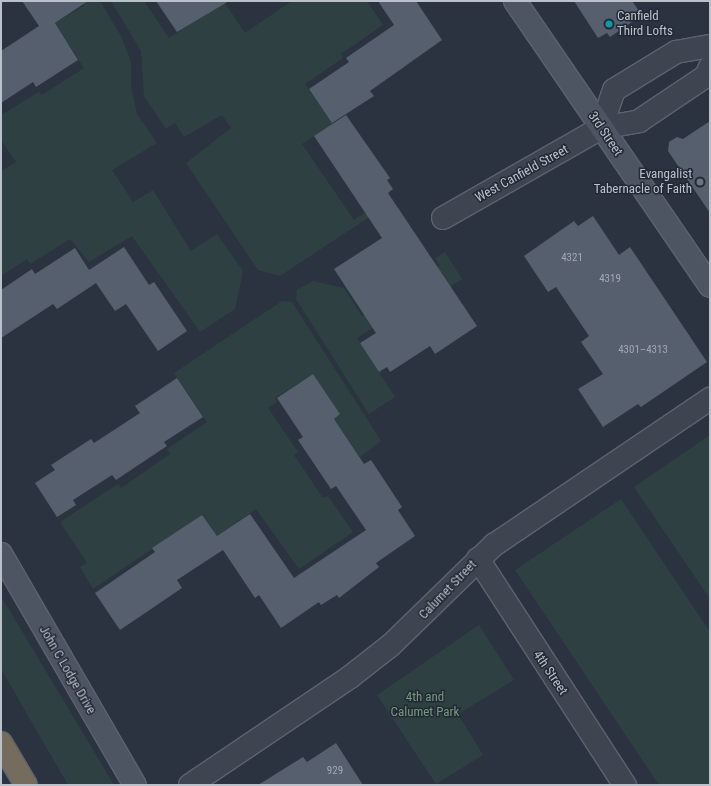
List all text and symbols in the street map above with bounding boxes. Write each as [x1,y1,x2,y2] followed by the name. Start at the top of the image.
[617,9,673,40] place label: Canfield Third Lofts
[604,19,614,29] marker: Canfield Third Lofts
[585,109,625,159] street label: 3rd Street
[473,142,571,206] street label: West Canfield Street
[594,167,692,198] place label: Evangalist Tabernacle of Faith
[695,177,705,187] marker: Evangalist Tabernacle of Faith
[561,251,583,265] house number: 4321
[599,272,621,286] house number: 4319
[618,343,668,357] house number: 4301–4313
[416,557,480,623] street label: Calumet Street
[35,623,99,717] street label: John C Lodge Drive
[530,648,570,698] street label: 4th Street
[391,690,459,721] park label: 4th and Calumet Park
[327,764,343,778] house number: 929

